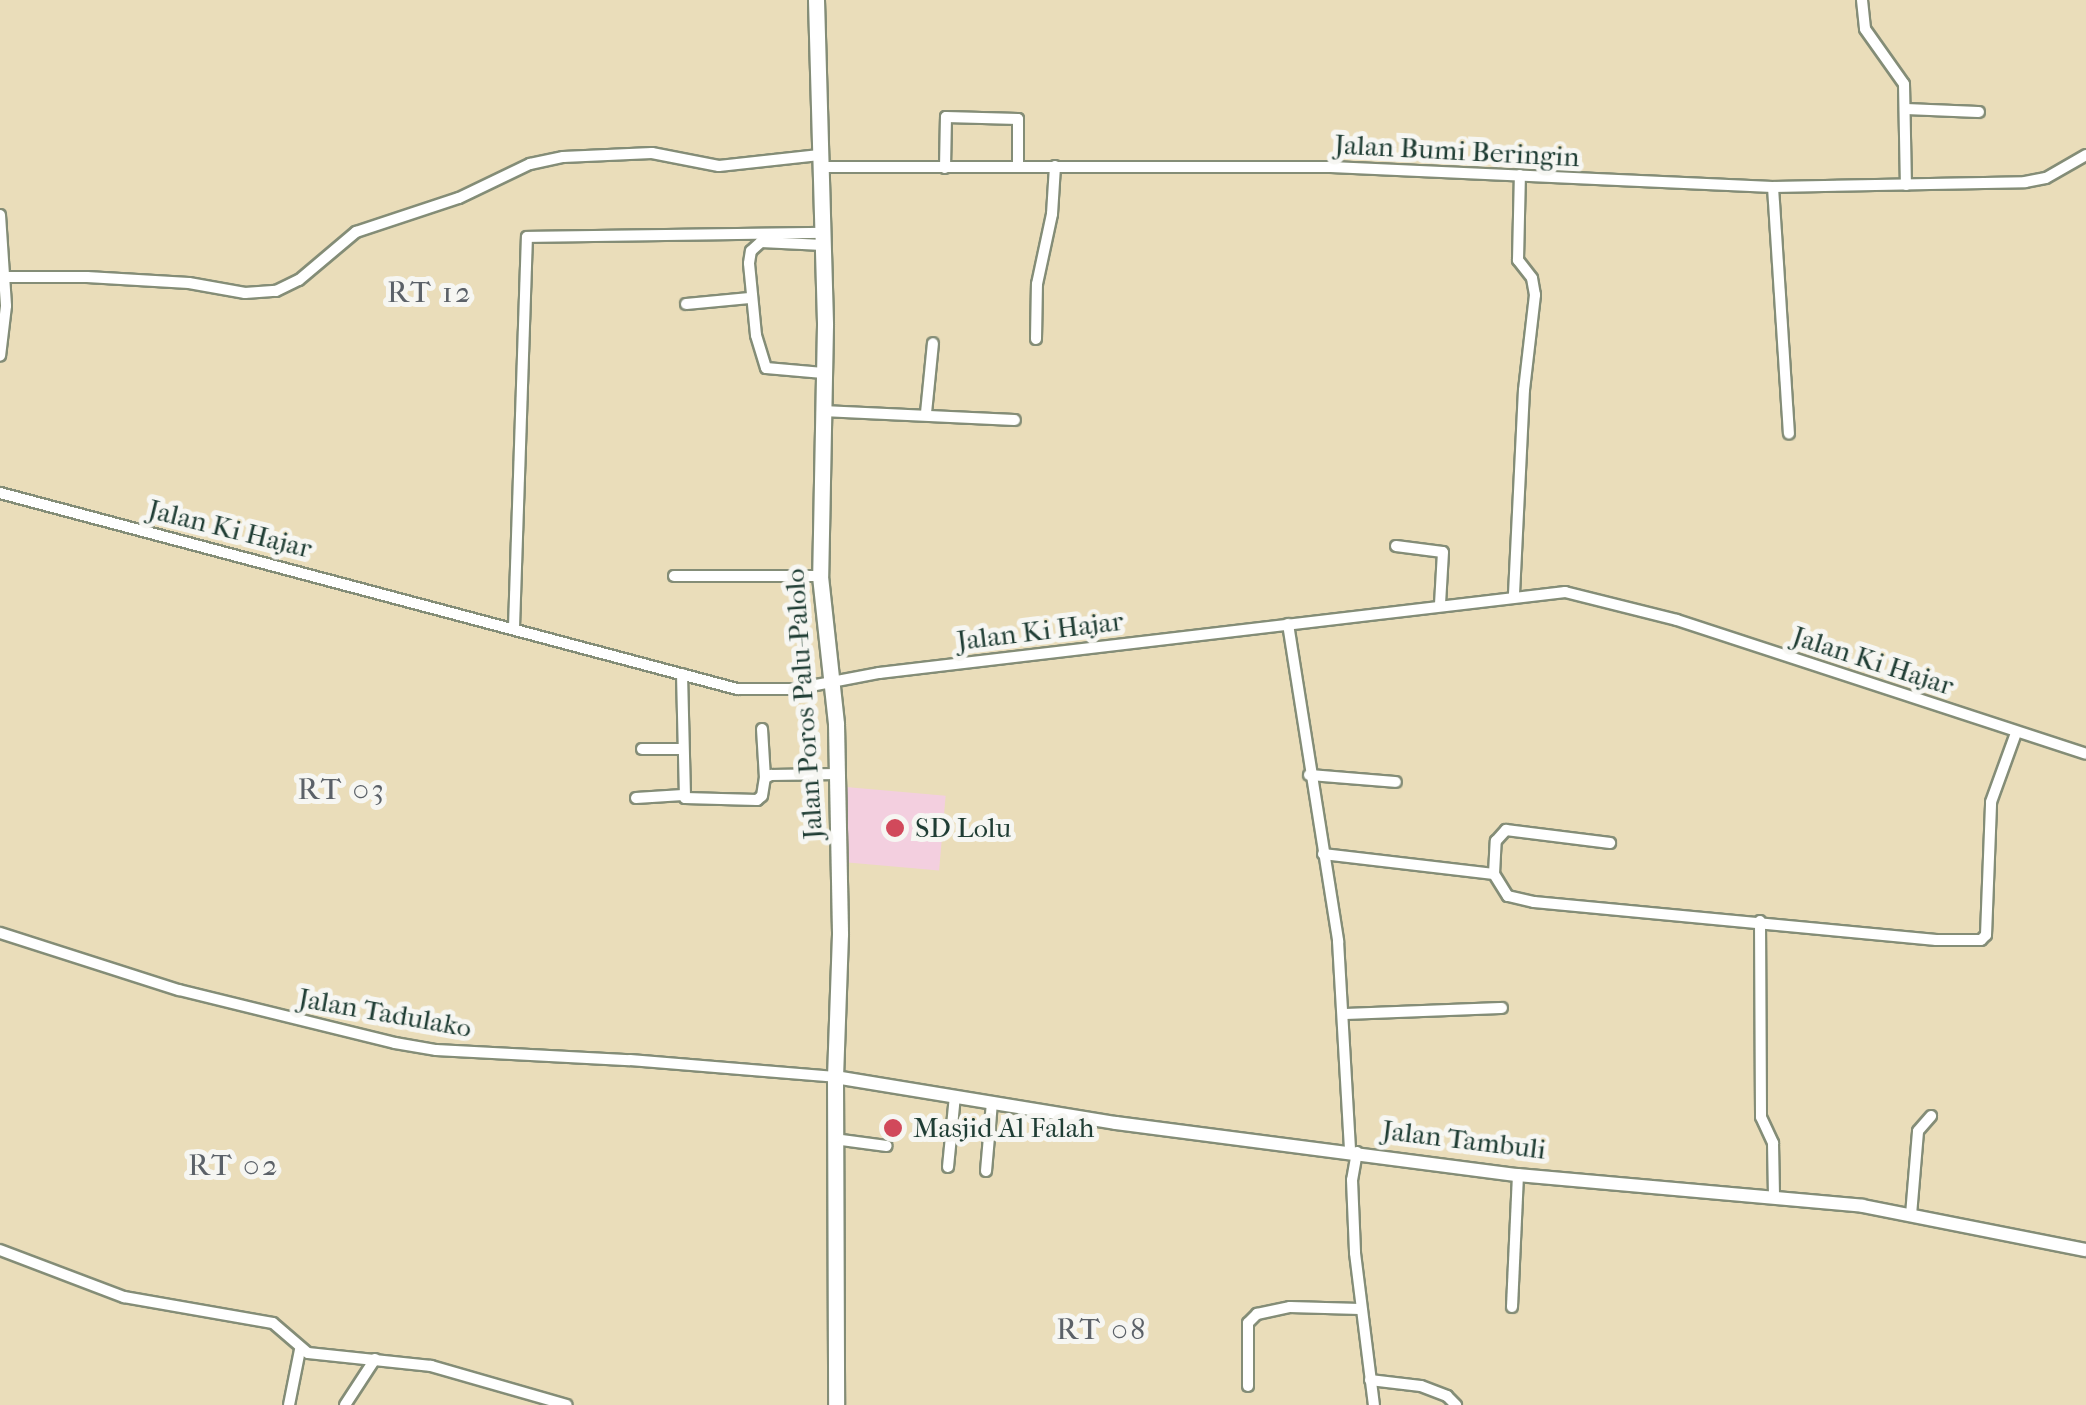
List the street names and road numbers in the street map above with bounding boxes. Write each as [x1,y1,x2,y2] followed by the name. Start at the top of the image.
[1334,128,1580,174] street label: Jalan Bumi Beringin
[145,492,315,566] street label: Jalan Ki Hajar
[778,567,830,841] street label: Jalan Poros Palu-Palolo
[955,604,1125,658] street label: Jalan Ki Hajar
[1788,619,1958,703] street label: Jalan Ki Hajar
[296,981,474,1045] street label: Jalan Tadulako
[1380,1113,1548,1167] street label: Jalan Tambuli

